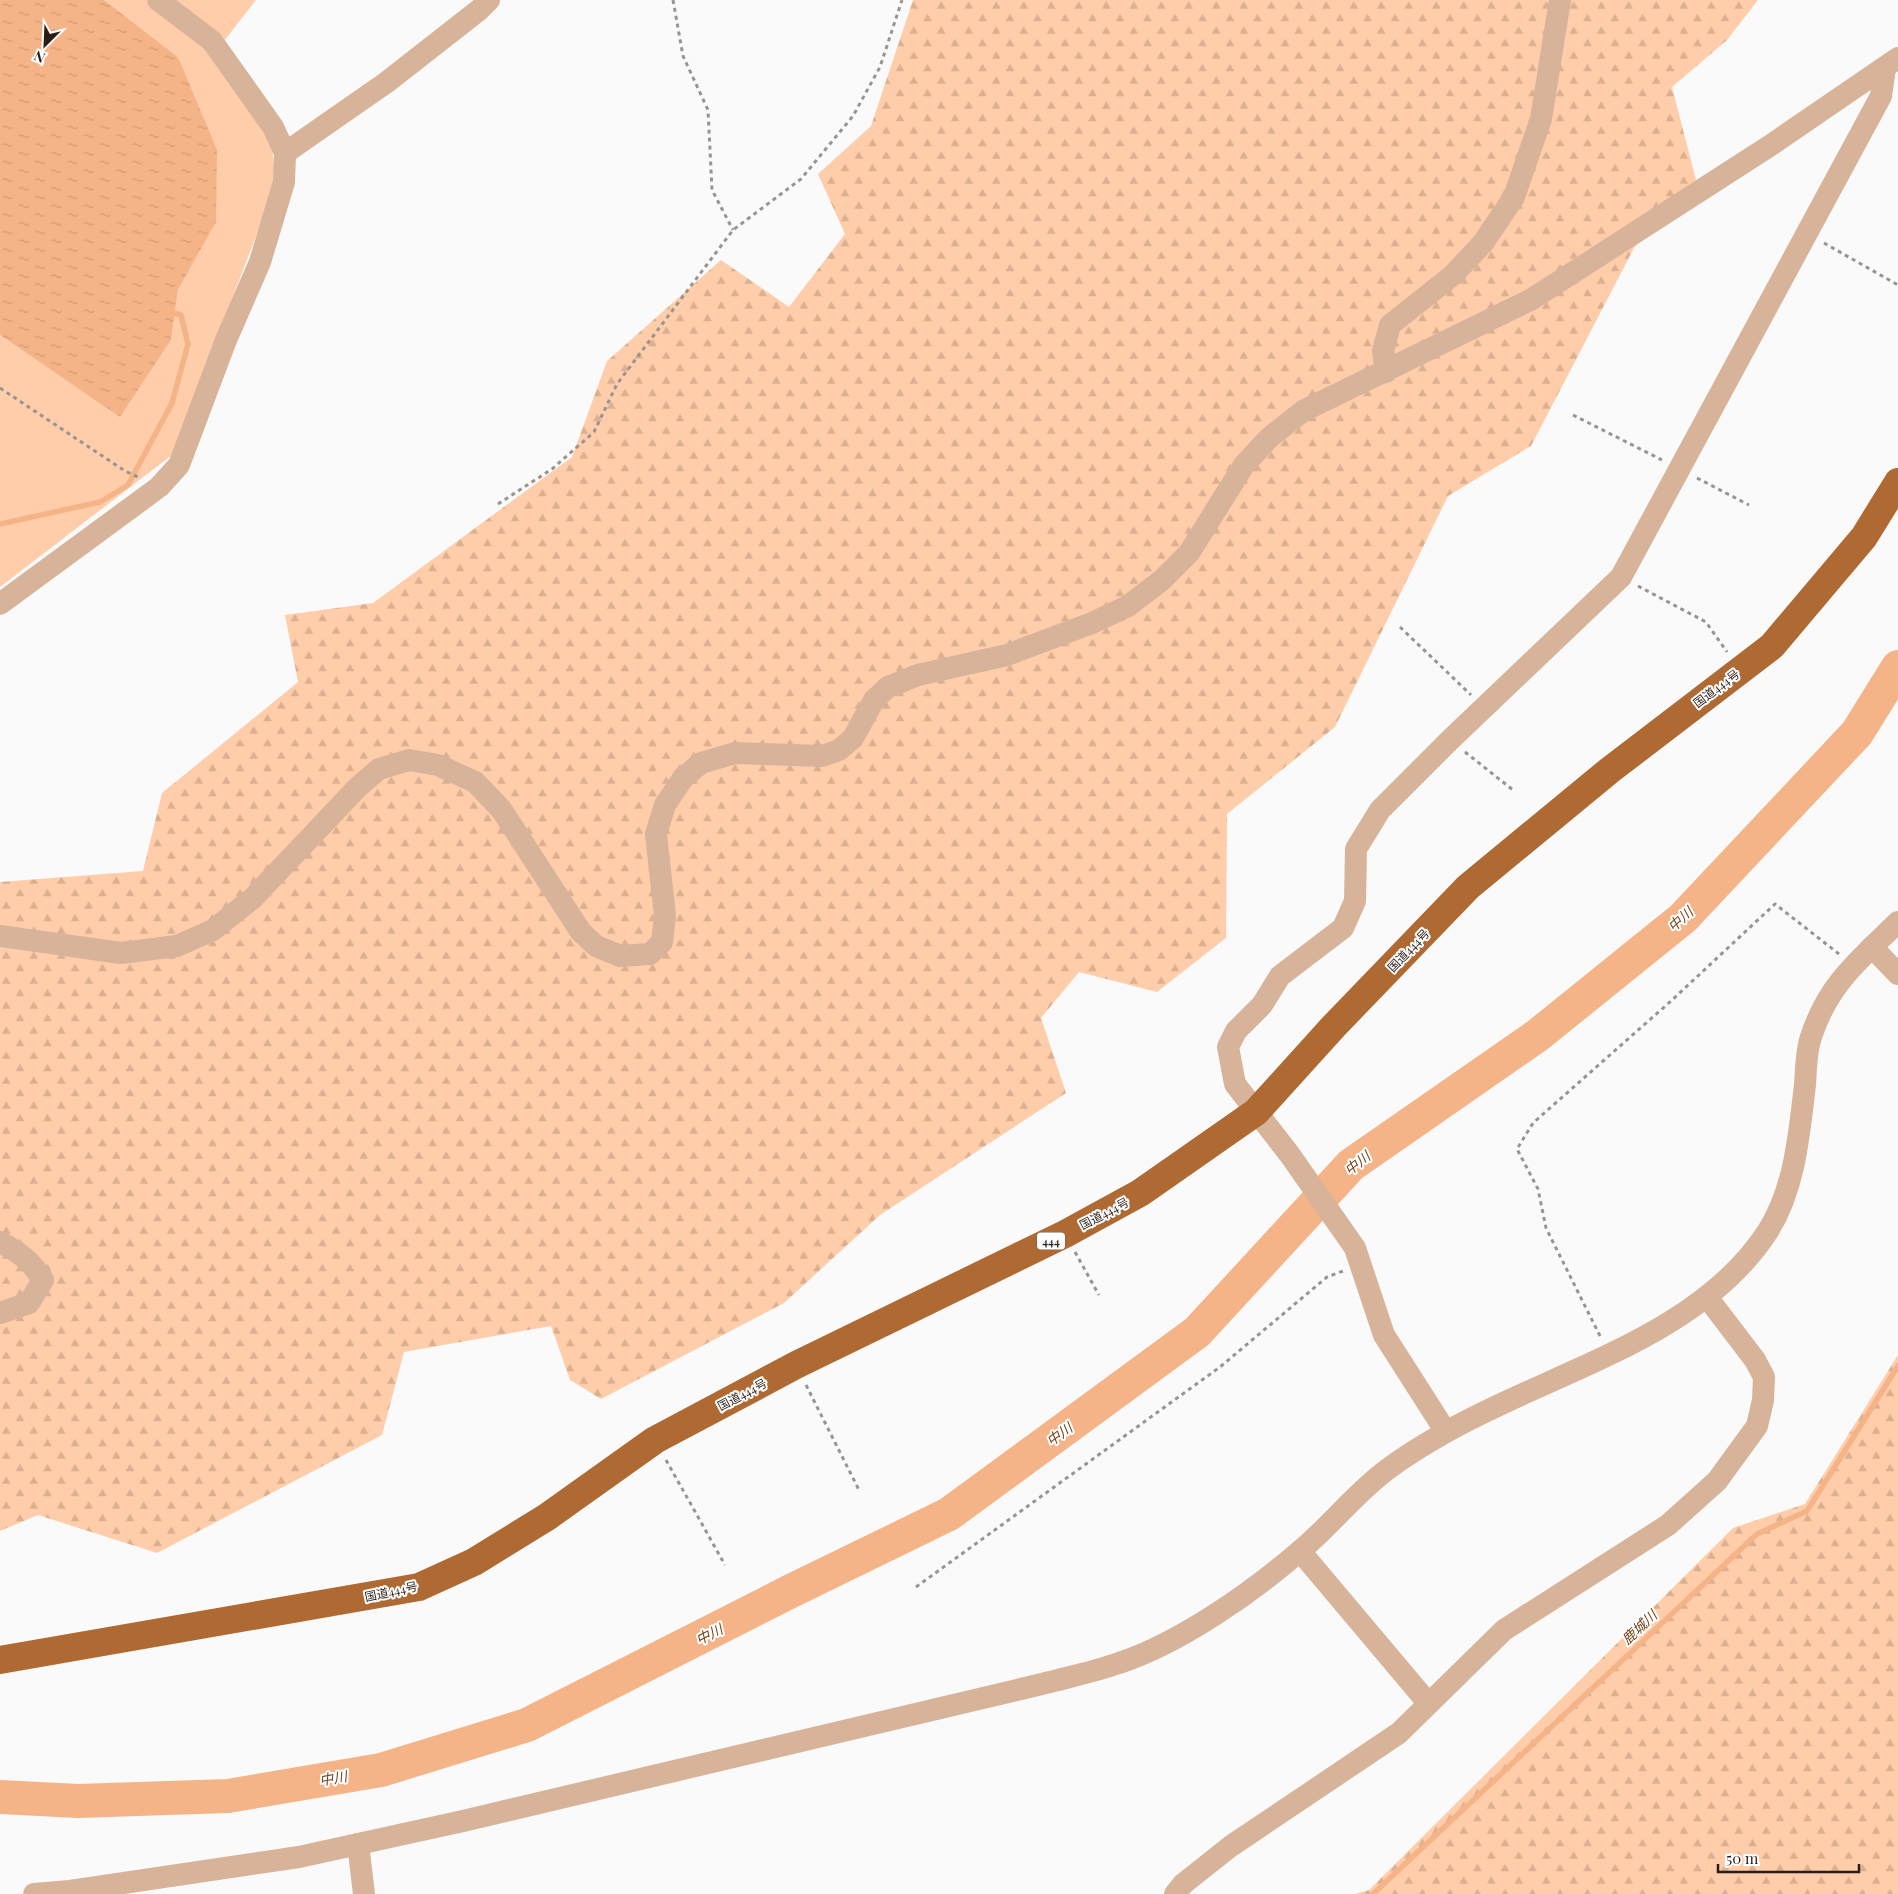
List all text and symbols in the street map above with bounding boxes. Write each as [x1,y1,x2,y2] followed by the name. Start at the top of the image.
[20,20,70,70] north arrow
[31,47,48,68] text: N
[1690,665,1742,711] street label: 国道444号
[1663,901,1698,935] water label: 中川
[1384,925,1432,975] street label: 国道444号
[1340,1146,1375,1179] water label: 中川
[1076,1193,1132,1233] street label: 国道444号
[1037,1232,1065,1250] road number: 444
[714,1374,770,1414] street label: 国道444号
[1042,1417,1078,1450] water label: 中川
[363,1578,419,1604] street label: 国道444号
[1617,1604,1662,1648] water label: 鹿城川
[692,1618,728,1649] water label: 中川
[318,1766,350,1790] water label: 中川
[1718,1842,1859,1874] scale bar
[1726,1848,1759,1868] text: 50 m

